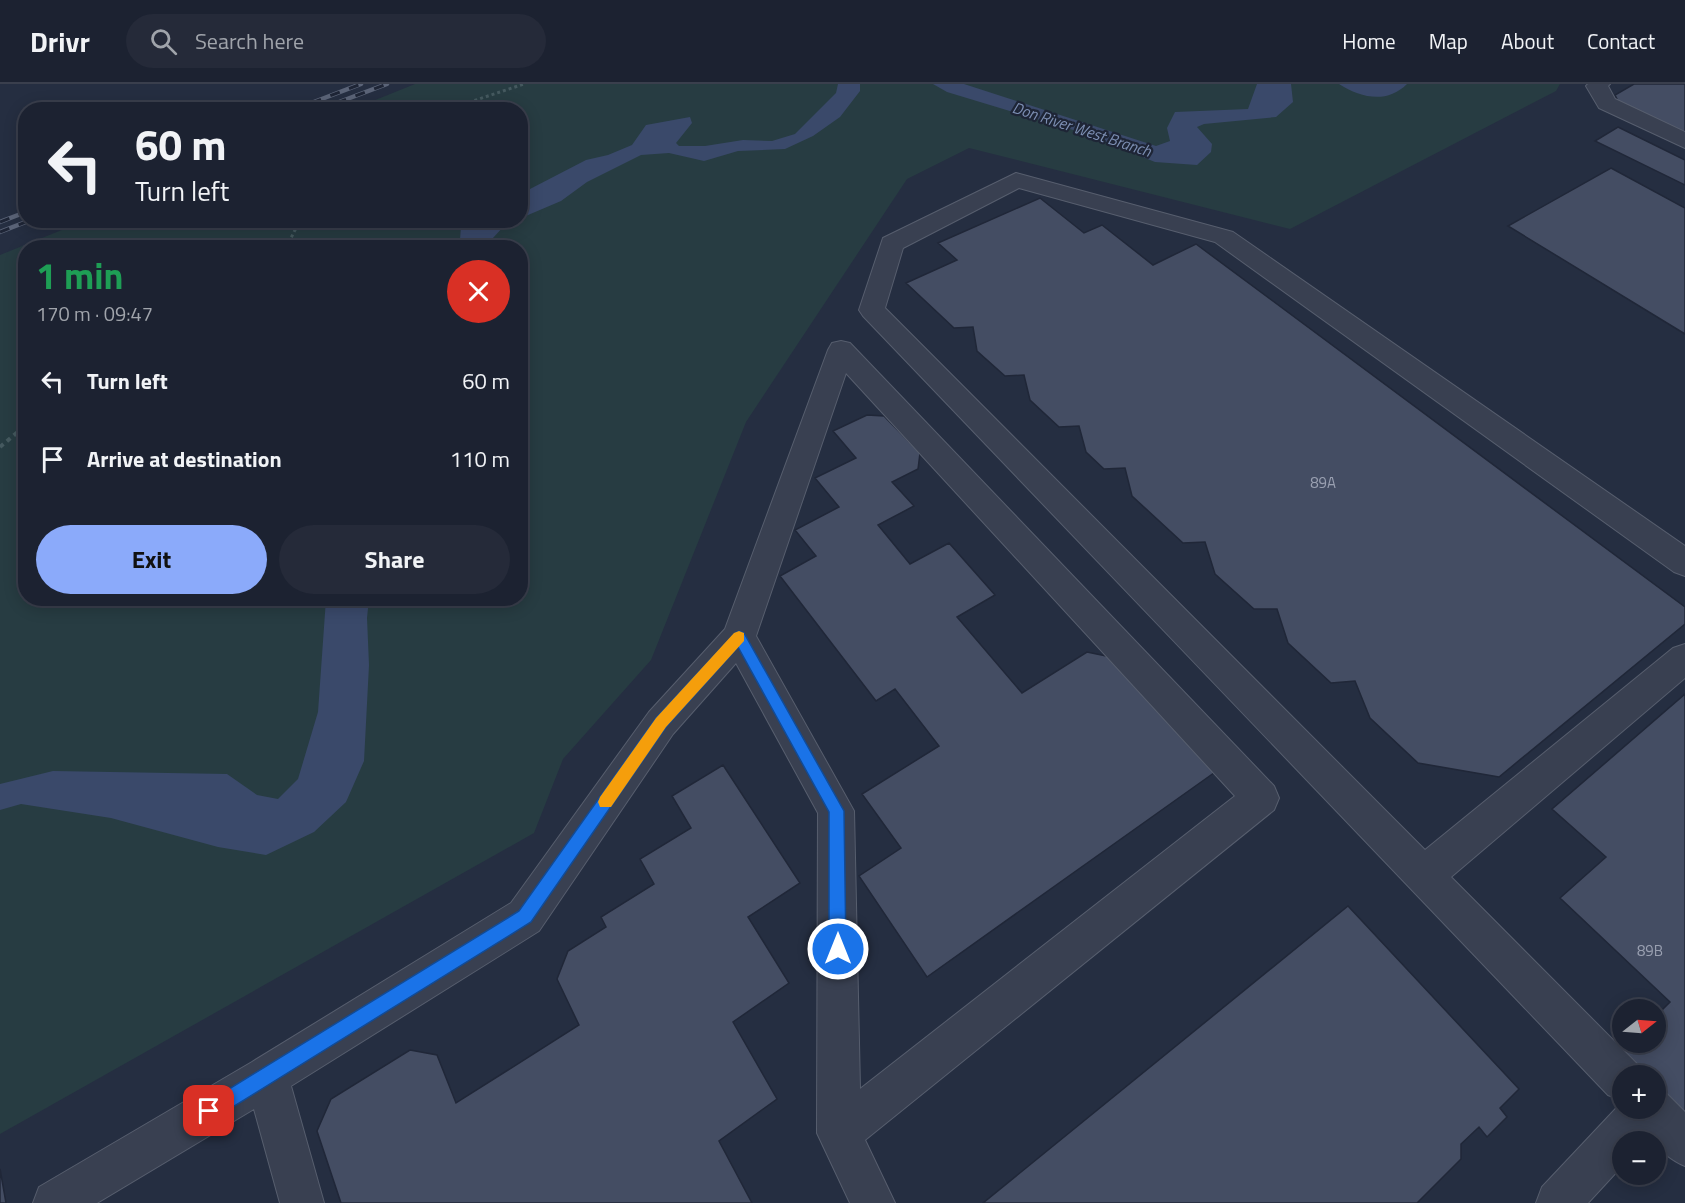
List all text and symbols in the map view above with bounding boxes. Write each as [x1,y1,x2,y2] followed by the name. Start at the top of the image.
[126,14,546,68] search box
[30,20,90,63] text: Drivr
[195,24,304,58] text: Search here
[147,25,180,58] icon: search
[1342,25,1396,57] text: Home
[1429,25,1468,57] text: Map
[1501,25,1554,57] text: About
[1587,25,1655,57] text: Contact
[1009,95,1155,163] water label: Don River West Branch
[135,112,227,176] text: 60 m
[36,126,114,204] icon: left
[135,170,229,211] text: Turn left
[36,248,123,303] text: 1 min
[447,260,510,323] button: close
[36,298,153,329] text: 170 m · 09:47
[87,364,168,398] text: Turn left
[462,364,510,398] text: 60 m
[36,365,69,398] icon: left
[87,442,282,476] text: Arrive at destination
[450,442,510,476] text: 110 m
[36,443,69,476] icon: arrive
[1310,471,1336,494] house number: 89A
[36,525,267,594] button: Exit
[279,525,510,594] button: Share
[806,917,870,981] position arrow
[1637,939,1663,962] house number: 89B
[1612,999,1666,1053] north arrow
[1612,999,1666,1185] map controls
[1612,1065,1666,1119] button: +
[183,1085,234,1136] pin
[192,1094,225,1127] icon: arrive
[1612,1131,1666,1185] button: −

